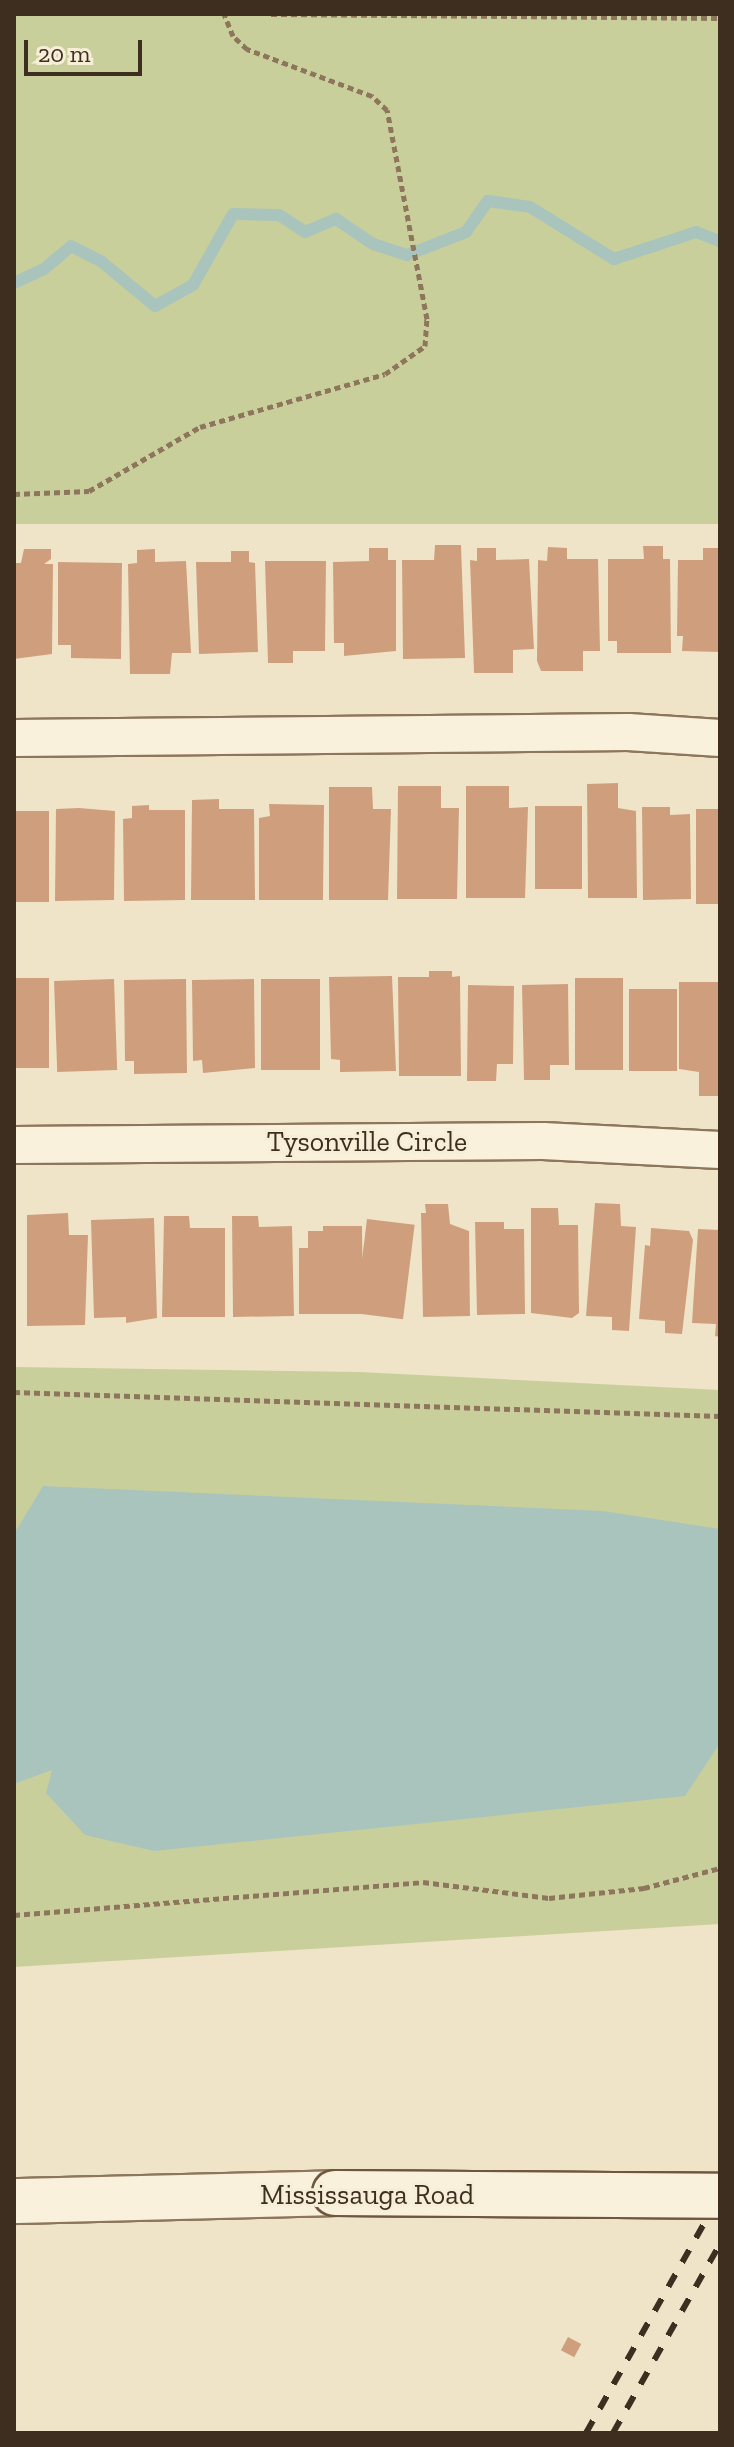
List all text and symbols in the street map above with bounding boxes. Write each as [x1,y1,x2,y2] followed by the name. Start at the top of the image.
[28,24,146,74] scale bar
[38,39,90,68] text: 20 m
[267,1125,467,1159] street label: Tysonville Circle
[260,2178,474,2212] street label: Mississauga Road

